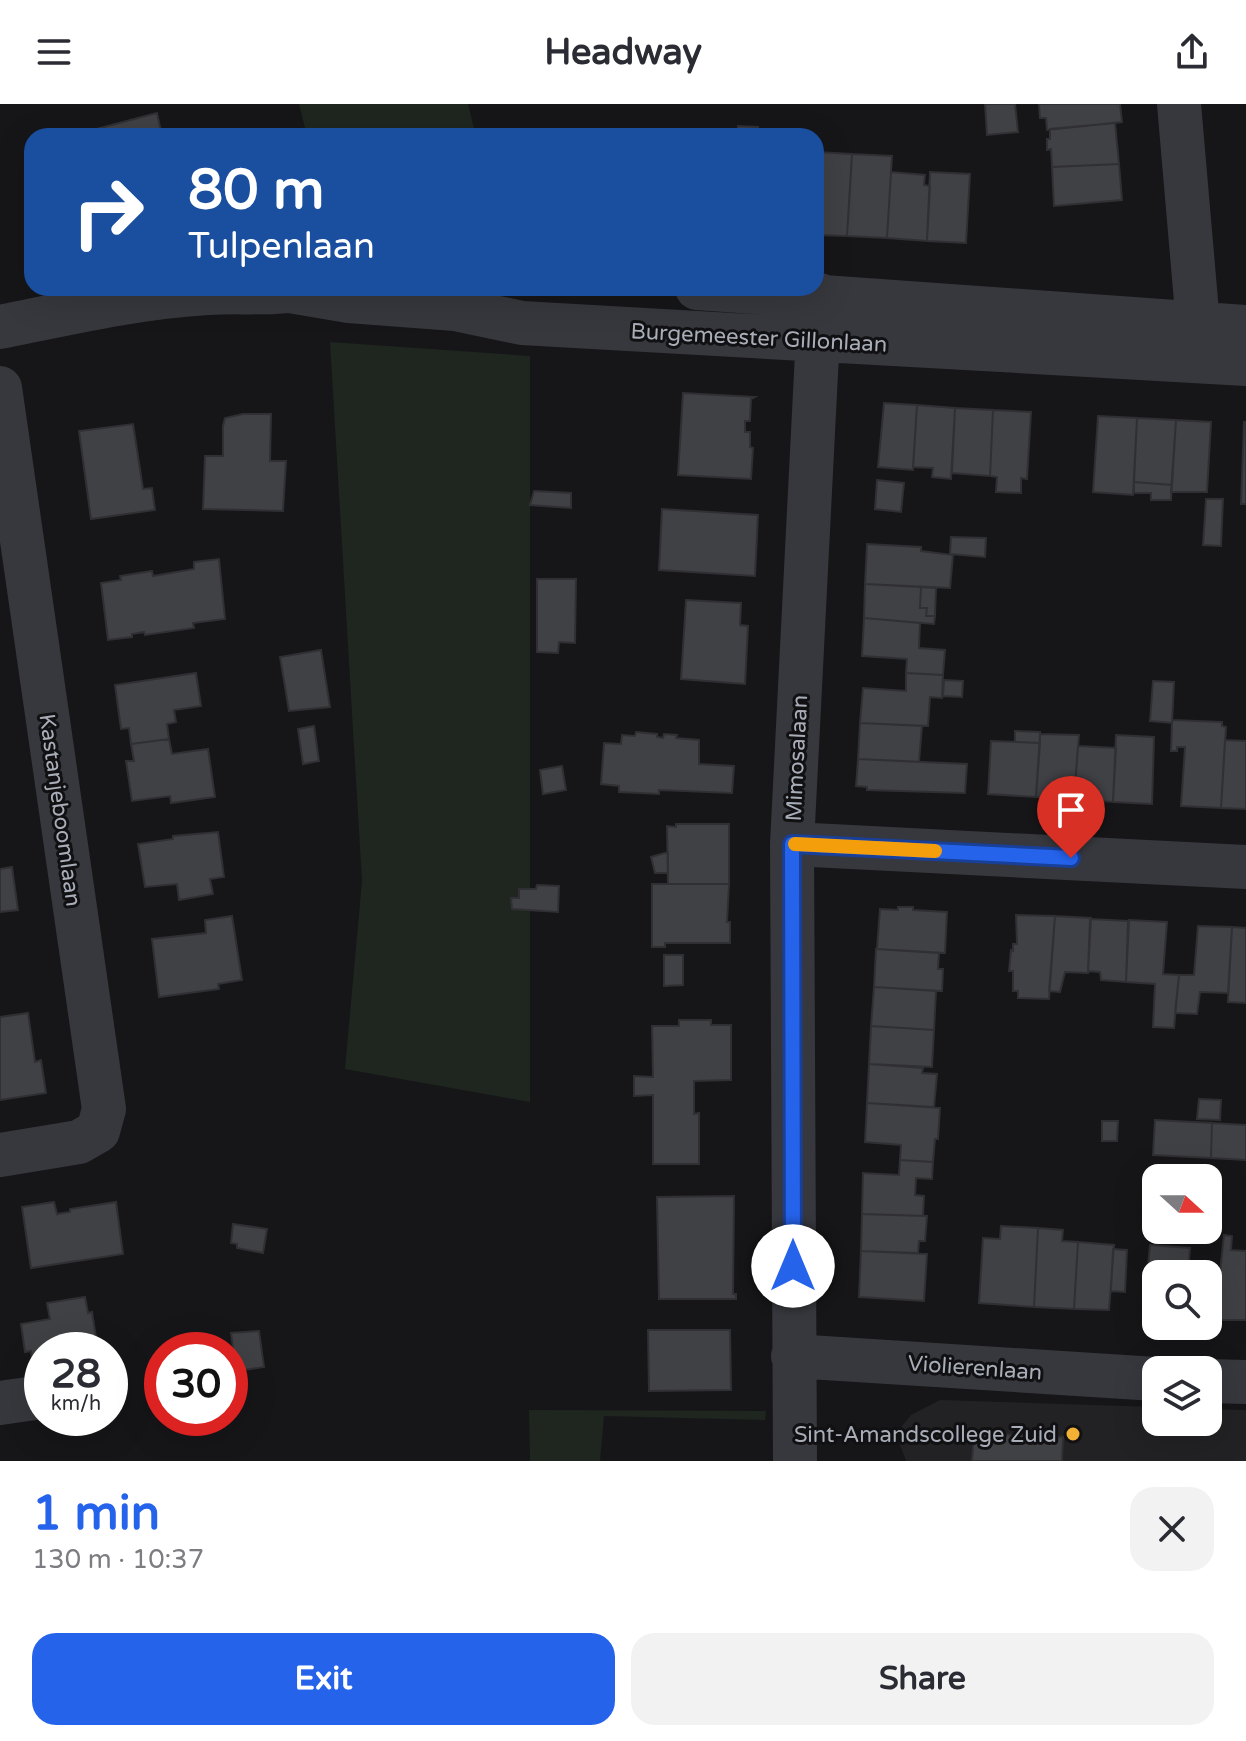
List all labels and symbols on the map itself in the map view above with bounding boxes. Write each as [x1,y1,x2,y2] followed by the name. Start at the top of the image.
[630,318,888,358] street label: Burgemeester Gillonlaan
[781,694,813,822] street label: Mimosalaan
[34,712,86,908] street label: Kastanjeboomlaan
[1037,776,1105,858] pin
[1142,1164,1222,1244] north arrow
[751,1224,835,1308] position arrow
[144,1332,248,1436] speed limit sign: 30
[907,1350,1043,1386] street label: Violierenlaan
[794,1422,1057,1448] place label: Sint-Amandscollege Zuid
[1064,1425,1082,1443] marker: Sint-Amandscollege Zuid

